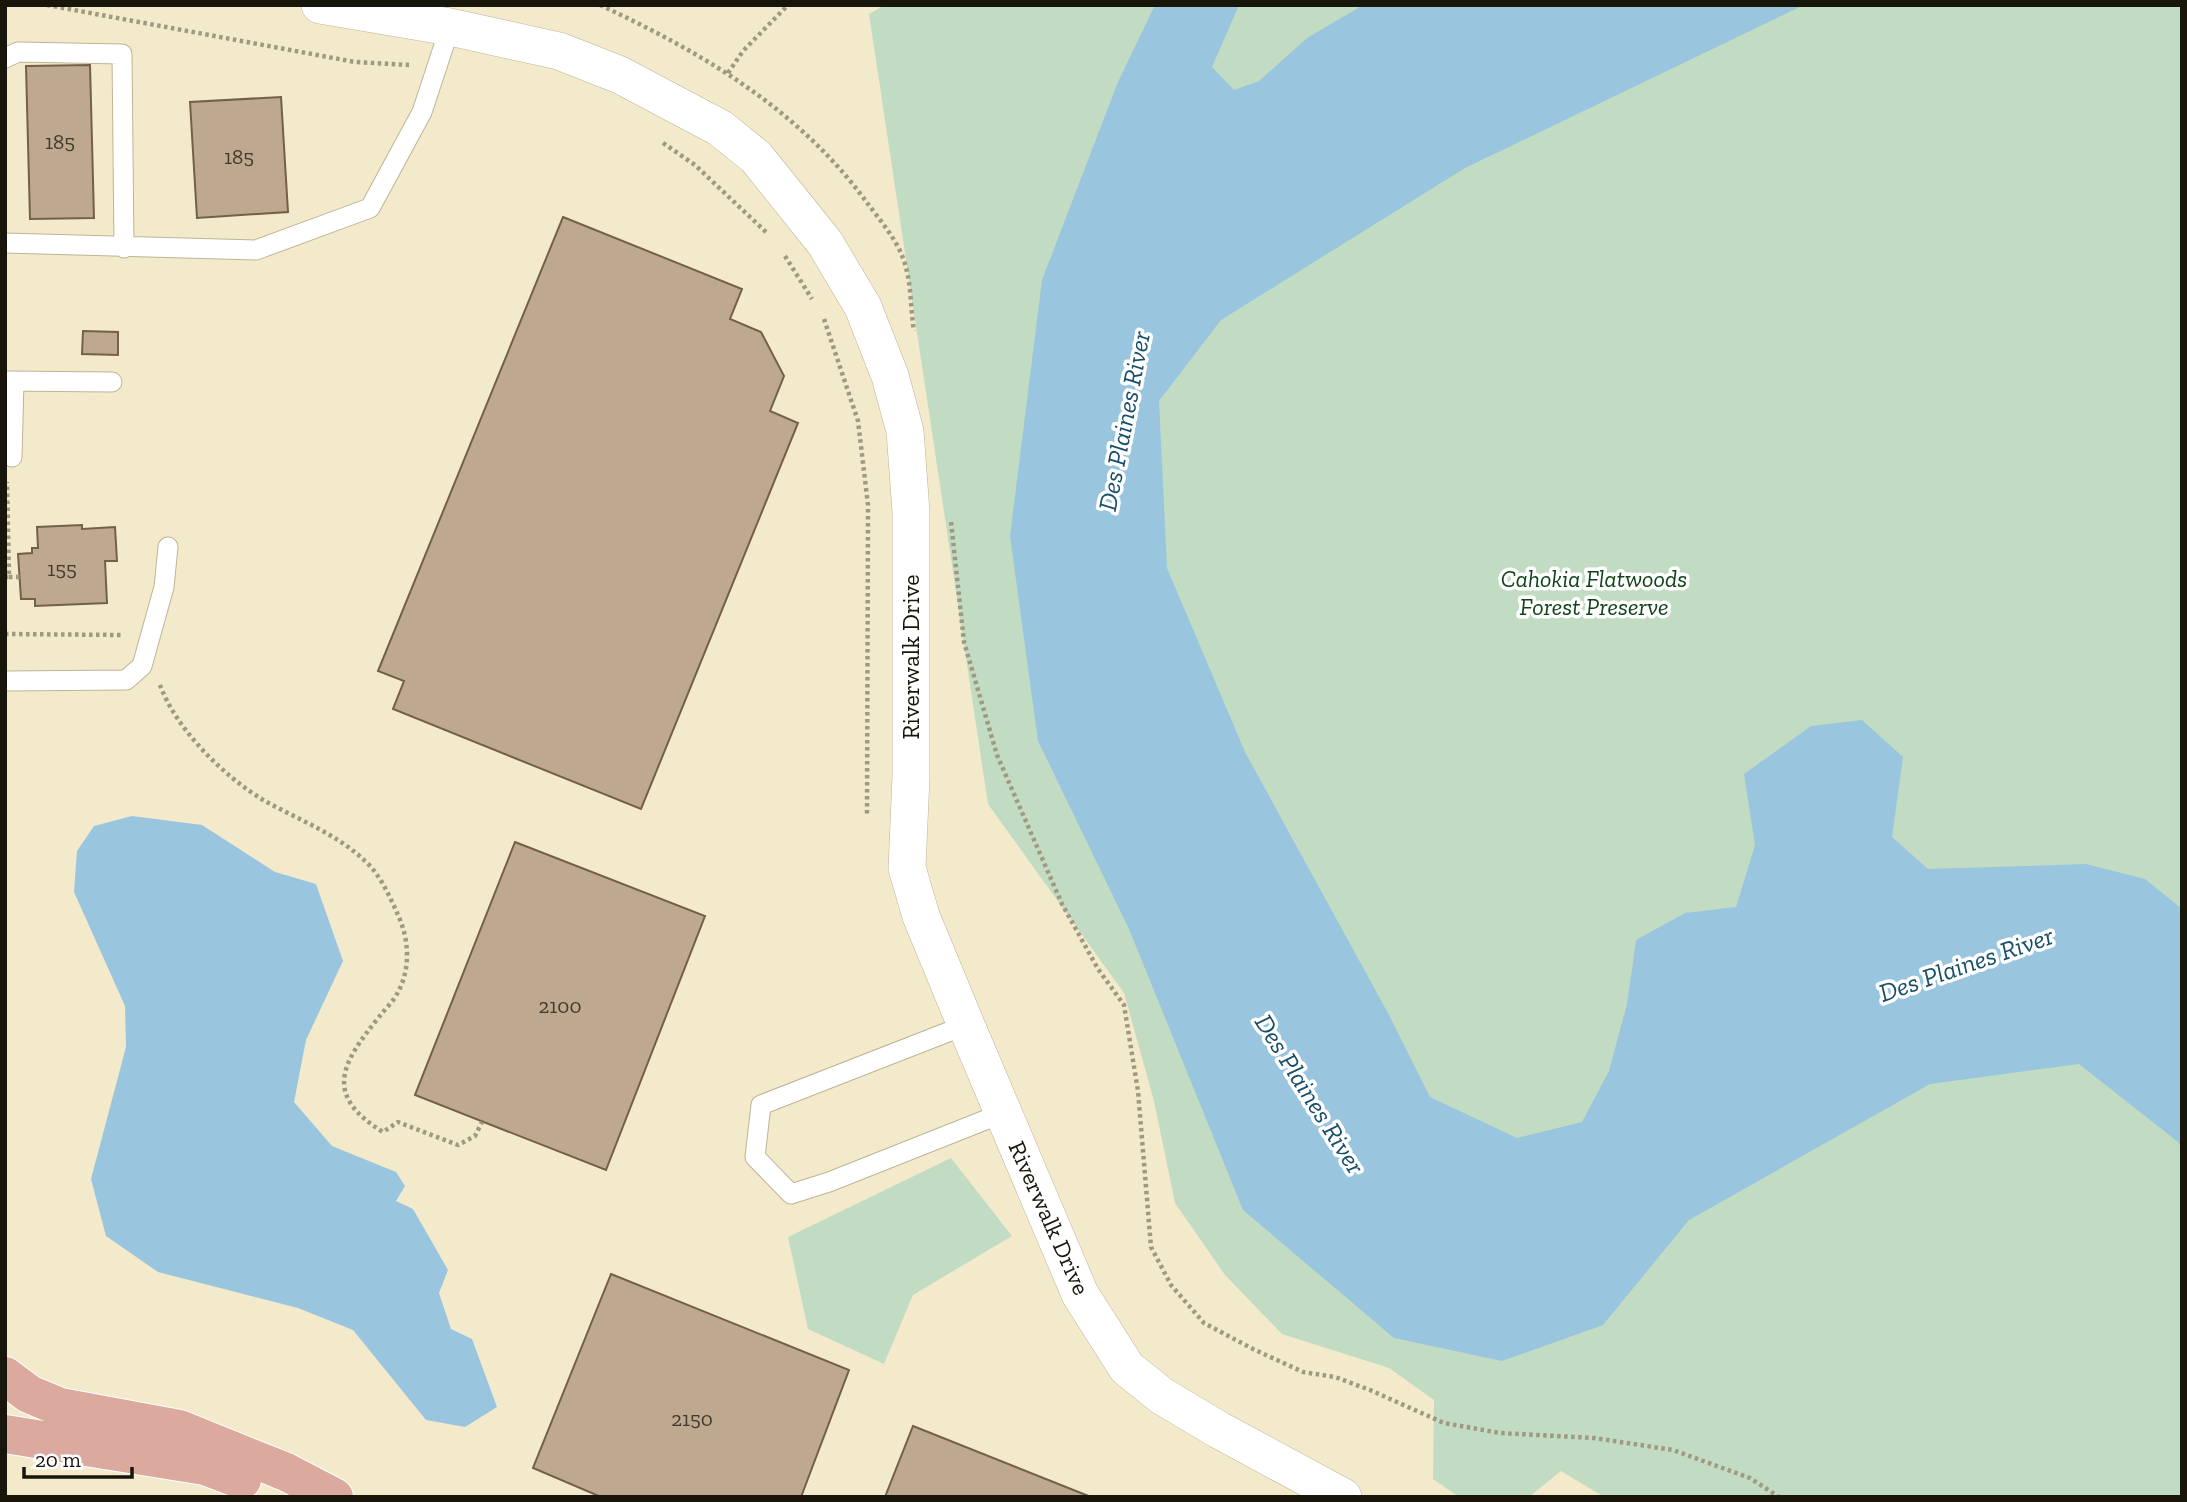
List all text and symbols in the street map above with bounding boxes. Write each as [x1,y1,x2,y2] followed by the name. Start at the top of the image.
[45,129,75,154] house number: 185
[224,144,254,169] house number: 185
[1091,328,1157,514] water label: Des Plaines River
[47,556,77,581] house number: 155
[1501,564,1687,621] park label: Cahokia Flatwoods Forest Preserve
[896,574,925,740] street label: Riverwalk Drive
[1875,919,2057,1009] water label: Des Plaines River
[538,993,582,1018] house number: 2100
[1248,1008,1372,1180] water label: Des Plaines River
[1003,1136,1096,1299] street label: Riverwalk Drive
[671,1406,713,1431] house number: 2150
[24,1436,133,1480] scale bar
[35,1447,81,1472] text: 20 m

